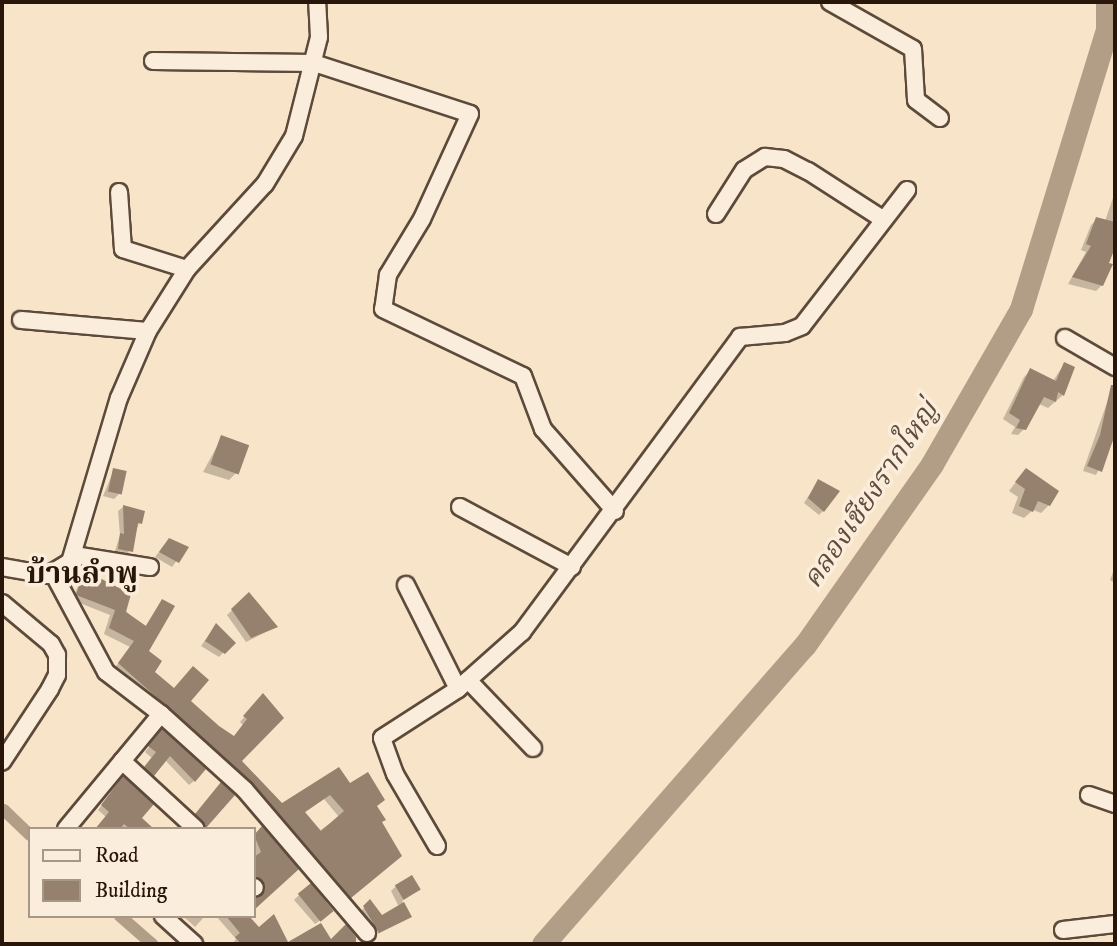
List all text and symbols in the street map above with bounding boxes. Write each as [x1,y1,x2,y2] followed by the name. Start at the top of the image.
[796,395,946,595] water label: คลองเชียงรากใหญ่
[26,557,138,593] district label: บ้านลำพู
[28,827,256,918] legend
[95,843,139,869] text: Road
[95,878,167,904] text: Building

